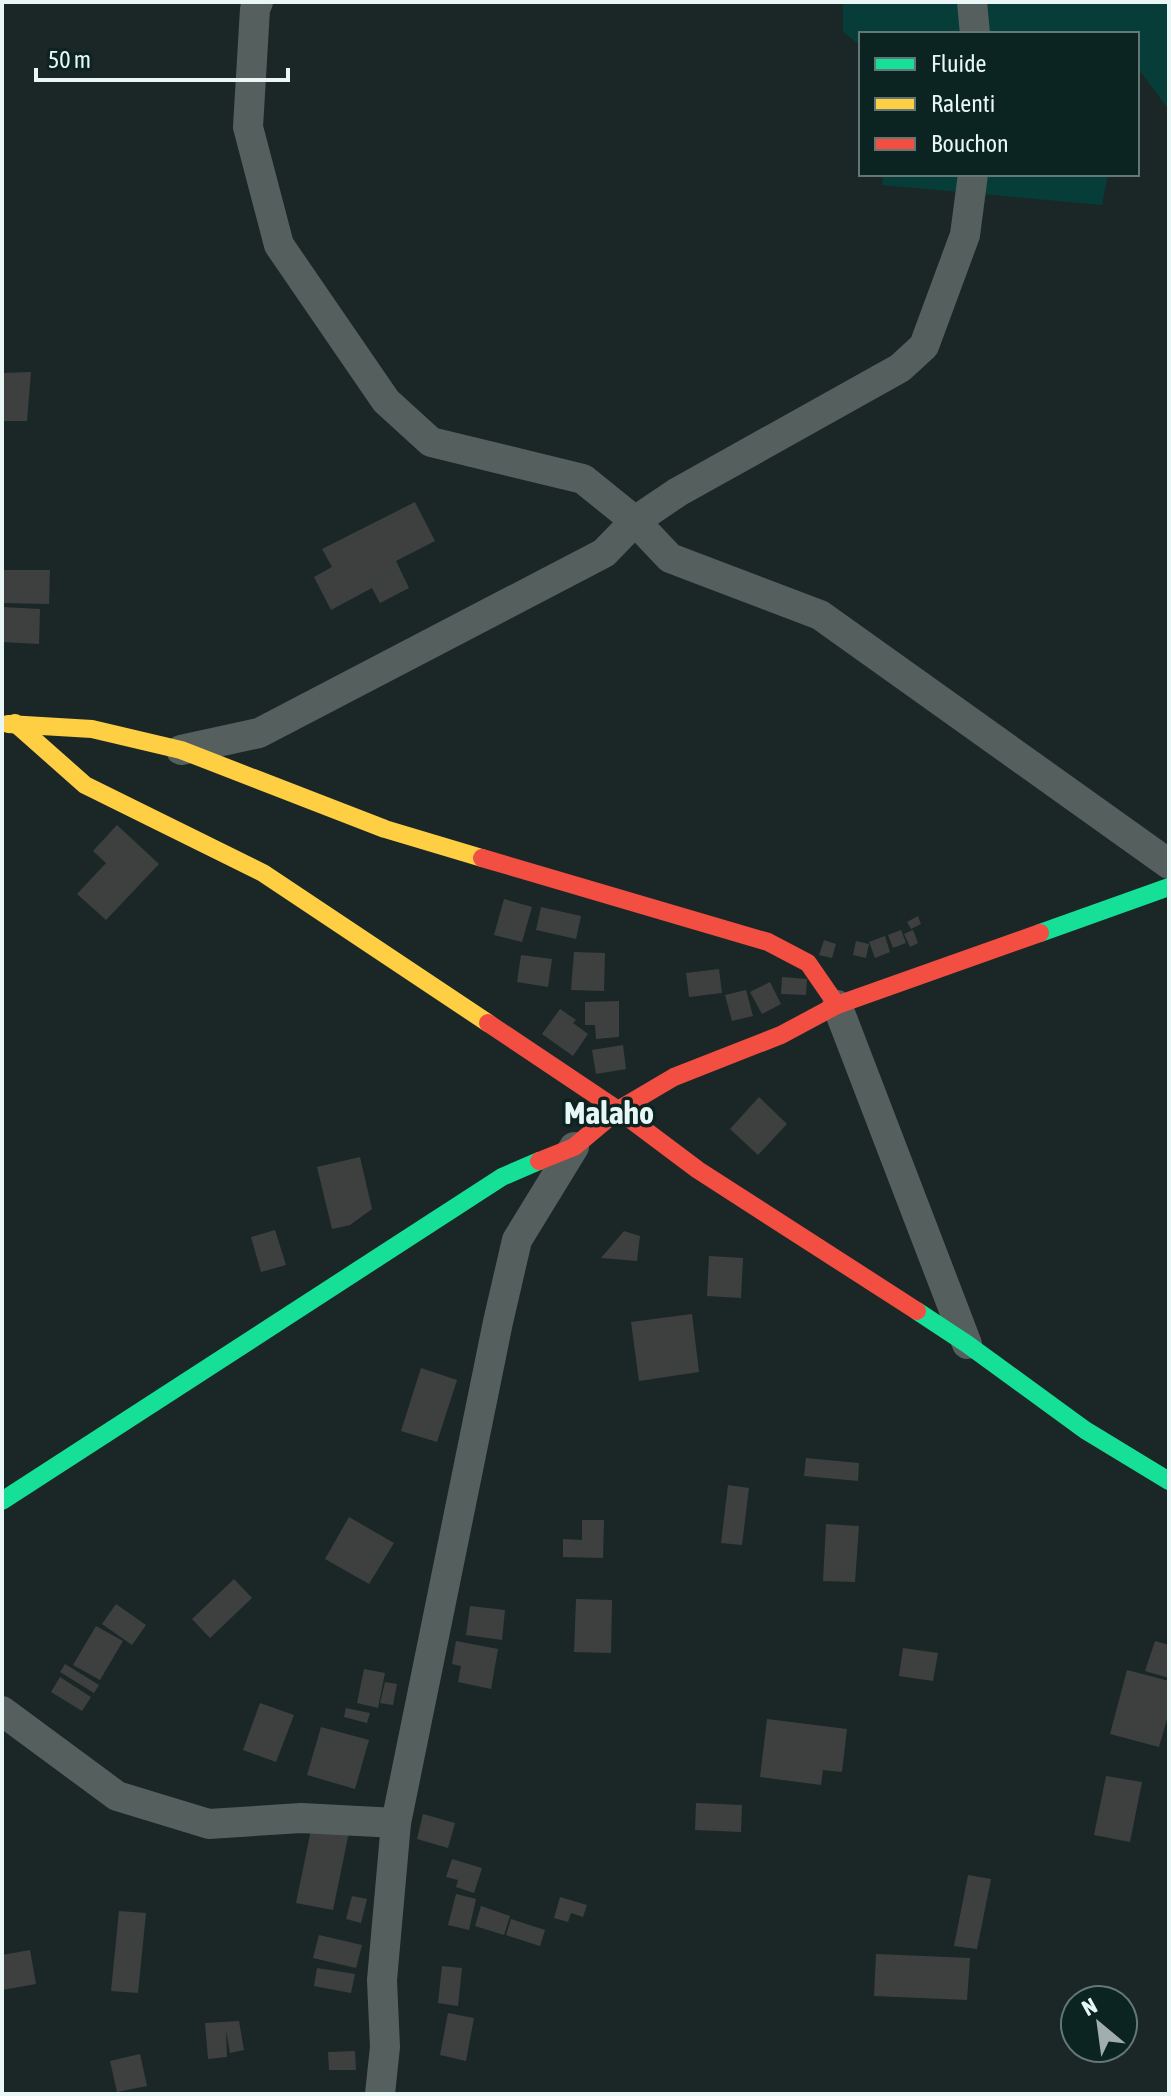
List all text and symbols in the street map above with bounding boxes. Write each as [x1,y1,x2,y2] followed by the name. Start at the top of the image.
[36,32,288,82] scale bar
[859,32,1139,176] legend
[48,46,91,73] text: 50 m
[931,50,986,77] text: Fluide
[931,90,995,117] text: Ralenti
[931,130,1009,157] text: Bouchon
[564,1094,654,1131] district label: Malaho
[1059,1984,1139,2064] north arrow
[1077,1992,1101,2021] text: N

